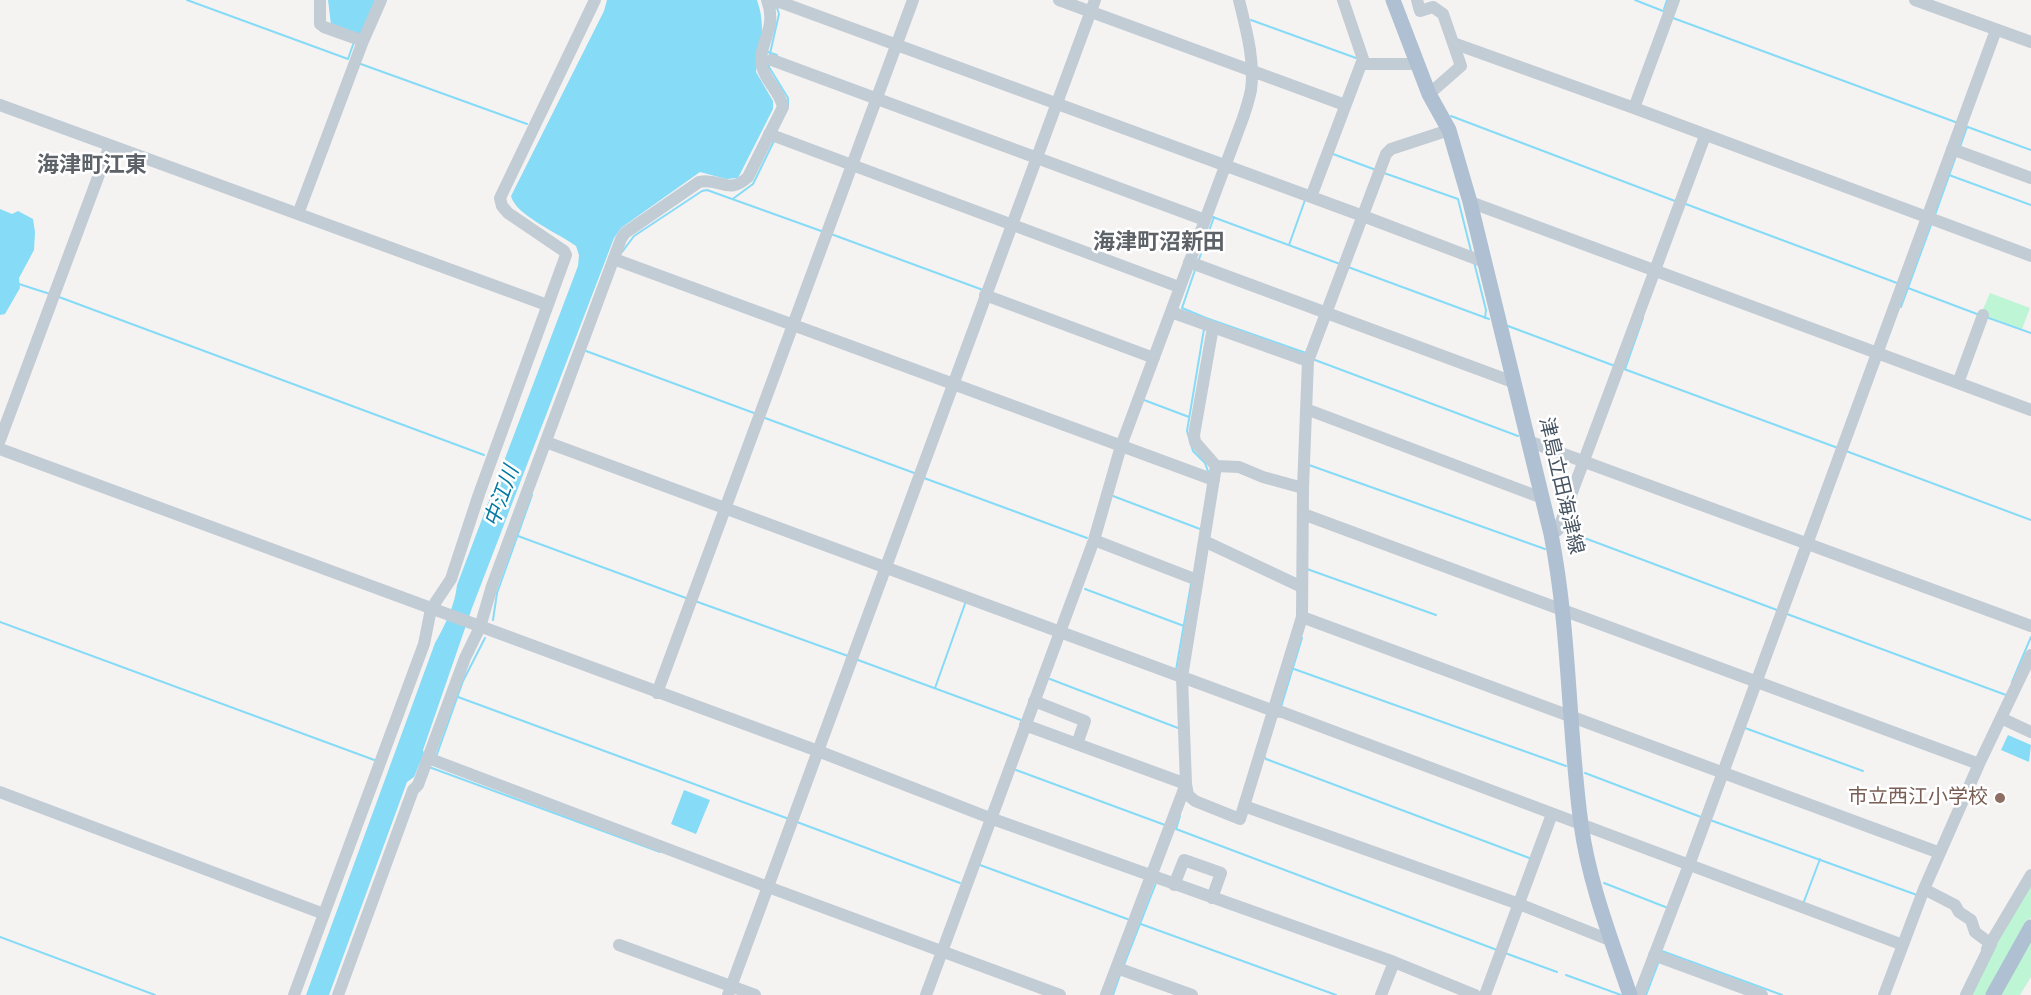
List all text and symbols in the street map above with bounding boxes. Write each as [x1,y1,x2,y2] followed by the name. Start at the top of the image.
[37,154,147,180] district label: 海津町江東
[1093,231,1225,257] district label: 海津町沼新田
[1533,415,1587,557] street label: 津島立田海津線
[480,463,526,531] water label: 中江川
[1848,786,1988,810] place label: 市立西江小学校
[1993,791,2007,805] marker: 市立西江小学校

